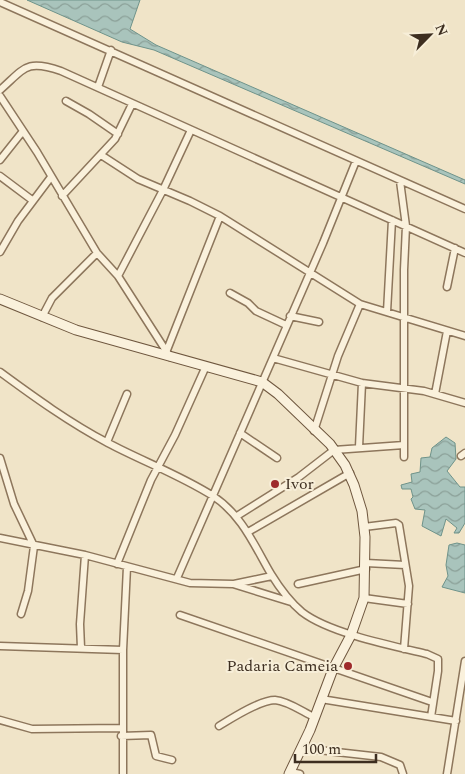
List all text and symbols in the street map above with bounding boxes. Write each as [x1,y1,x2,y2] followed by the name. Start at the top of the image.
[405,10,455,60] north arrow
[430,20,453,39] text: N
[285,472,314,496] place label: Ivor
[269,478,281,490] marker: Ivor
[227,654,338,678] place label: Padaria Cameia
[342,660,354,672] marker: Padaria Cameia
[295,732,376,764] scale bar
[302,738,341,761] text: 100 m

